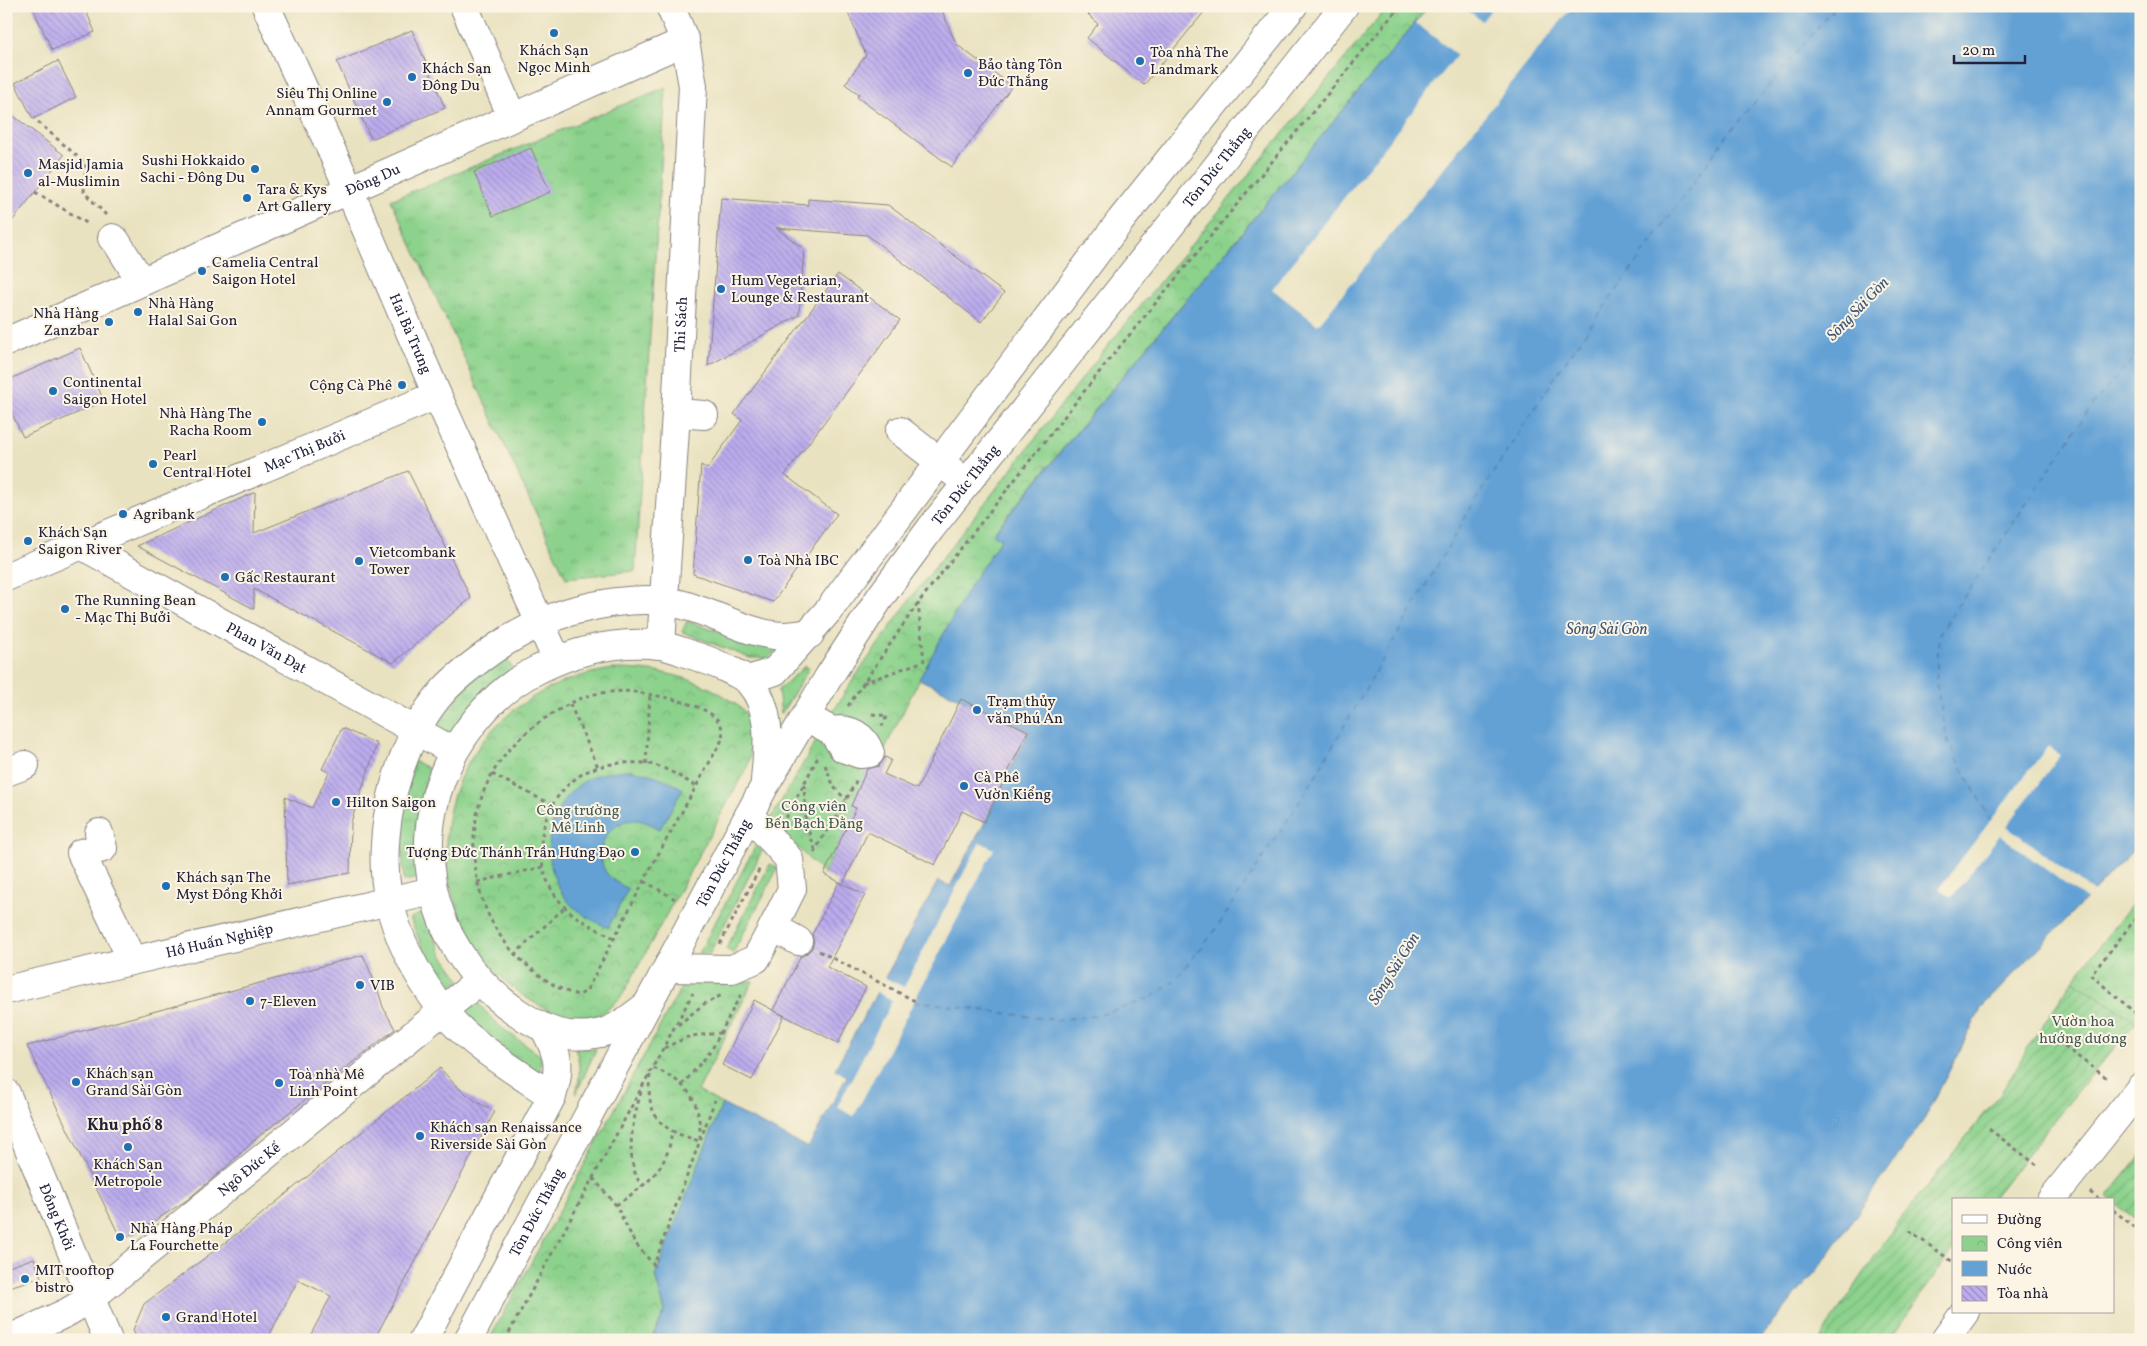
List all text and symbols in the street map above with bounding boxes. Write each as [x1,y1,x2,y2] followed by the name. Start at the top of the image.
[548,27,560,39] marker: Khách Sạn Ngọc Minh
[1954,32,2026,64] scale bar
[518,41,590,79] place label: Khách Sạn Ngọc Minh
[1962,41,1995,62] text: 20 m
[1150,43,1229,81] place label: Tòa nhà The Landmark
[978,55,1062,93] place label: Bảo tàng Tôn Đức Thắng
[1134,55,1146,67] marker: Tòa nhà The Landmark
[422,59,492,97] place label: Khách Sạn Đông Du
[962,67,974,79] marker: Bảo tàng Tôn Đức Thắng
[406,71,418,83] marker: Khách Sạn Đông Du
[265,84,377,122] place label: Siêu Thị Online Annam Gourmet
[381,96,393,108] marker: Siêu Thị Online Annam Gourmet
[1179,123,1257,213] street label: Tôn Đức Thắng
[140,151,245,189] place label: Sushi Hokkaido Sachi - Đông Du
[38,155,124,193] place label: Masjid Jamia al-Muslimin
[342,160,404,202] street label: Đông Du
[249,163,261,175] marker: Sushi Hokkaido Sachi - Đông Du
[22,167,34,179] marker: Masjid Jamia al-Muslimin
[257,180,331,218] place label: Tara & Kys Art Gallery
[241,192,253,204] marker: Tara & Kys Art Gallery
[212,253,319,291] place label: Camelia Central Saigon Hotel
[196,265,208,277] marker: Camelia Central Saigon Hotel
[731,271,869,309] place label: Hum Vegetarian, Lounge & Restaurant
[1822,272,1895,346] water label: Sông Sài Gòn
[715,283,727,295] marker: Hum Vegetarian, Lounge & Restaurant
[383,291,436,378] street label: Hai Bà Trưng
[148,294,237,332] place label: Nhà Hàng Halal Sai Gon
[670,296,694,353] street label: Thi Sách
[33,304,99,342] place label: Nhà Hàng Zanzbar
[132,306,144,318] marker: Nhà Hàng Halal Sai Gon
[103,316,115,328] marker: Nhà Hàng Zanzbar
[63,373,147,411] place label: Continental Saigon Hotel
[310,376,392,397] place label: Cộng Cà Phê
[396,379,408,391] marker: Cộng Cà Phê
[47,385,59,397] marker: Continental Saigon Hotel
[159,404,252,442] place label: Nhà Hàng The Racha Room
[256,416,268,428] marker: Nhà Hàng The Racha Room
[261,426,349,479] street label: Mạc Thị Bưởi
[928,440,1005,531] street label: Tôn Đức Thắng
[163,446,251,484] place label: Pearl Central Hotel
[147,458,159,470] marker: Pearl Central Hotel
[133,505,195,526] place label: Agribank
[117,508,129,520] marker: Agribank
[38,523,122,561] place label: Khách Sạn Saigon River
[22,535,34,547] marker: Khách Sạn Saigon River
[369,543,456,581] place label: Vietcombank Tower
[758,551,839,572] place label: Toà Nhà IBC
[742,554,754,566] marker: Toà Nhà IBC
[353,555,365,567] marker: Vietcombank Tower
[235,568,336,589] place label: Gấc Restaurant
[219,571,231,583] marker: Gấc Restaurant
[75,591,196,629] place label: The Running Bean - Mạc Thị Bưởi
[59,603,71,615] marker: The Running Bean - Mạc Thị Bưởi
[222,618,310,680] street label: Phan Văn Ðạt
[1566,619,1648,641] water label: Sông Sài Gòn
[987,692,1063,730] place label: Trạm thủy văn Phú An
[971,704,983,716] marker: Trạm thủy văn Phú An
[974,768,1051,806] place label: Cà Phê Vườn Kiểng
[958,780,970,792] marker: Cà Phê Vườn Kiểng
[346,793,436,814] place label: Hilton Saigon
[330,796,342,808] marker: Hilton Saigon
[765,797,864,835] park label: Công viên Bến Bạch Đằng
[537,801,620,839] park label: Công trường Mê Linh
[692,815,757,912] street label: Tôn Đức Thắng
[406,843,625,864] place label: Tượng Đức Thánh Trần Hưng Đạo
[629,846,641,858] marker: Tượng Đức Thánh Trần Hưng Đạo
[176,868,283,906] place label: Khách sạn The Myst Đồng Khởi
[160,880,172,892] marker: Khách sạn The Myst Đồng Khởi
[164,919,275,965] street label: Hồ Huấn Nghiệp
[1364,929,1426,1009] water label: Sông Sài Gòn
[370,976,395,997] place label: VIB
[354,979,366,991] marker: VIB
[260,992,317,1013] place label: 7-Eleven
[244,995,256,1007] marker: 7-Eleven
[2039,1012,2127,1050] park label: Vườn hoa hướng dương
[86,1064,182,1102] place label: Khách sạn Grand Sài Gòn
[289,1065,364,1103] place label: Toà nhà Mê Linh Point
[70,1076,82,1088] marker: Khách sạn Grand Sài Gòn
[273,1077,285,1089] marker: Toà nhà Mê Linh Point
[87,1115,163,1137] district label: Khu phố 8
[430,1118,582,1156] place label: Khách sạn Renaissance Riverside Sài Gòn
[414,1130,426,1142] marker: Khách sạn Renaissance Riverside Sài Gòn
[214,1137,287,1202] street label: Ngô Ðức Kế
[122,1141,134,1153] marker: Khách Sạn Metropole
[93,1155,163,1193] place label: Khách Sạn Metropole
[505,1164,570,1261] street label: Tôn Ðức Thắng
[33,1181,79,1254] street label: Ðồng Khởi
[1952,1198,2114,1314] legend
[1997,1210,2042,1231] text: Đường
[130,1219,233,1257] place label: Nhà Hàng Pháp La Fourchette
[114,1231,126,1243] marker: Nhà Hàng Pháp La Fourchette
[1997,1234,2062,1255] text: Công viên
[1997,1260,2032,1281] text: Nước
[35,1261,114,1299] place label: MIT rooftop bistro
[19,1273,31,1285] marker: MIT rooftop bistro
[1997,1284,2049,1305] text: Tòa nhà
[176,1308,257,1329] place label: Grand Hotel
[160,1311,172,1323] marker: Grand Hotel

